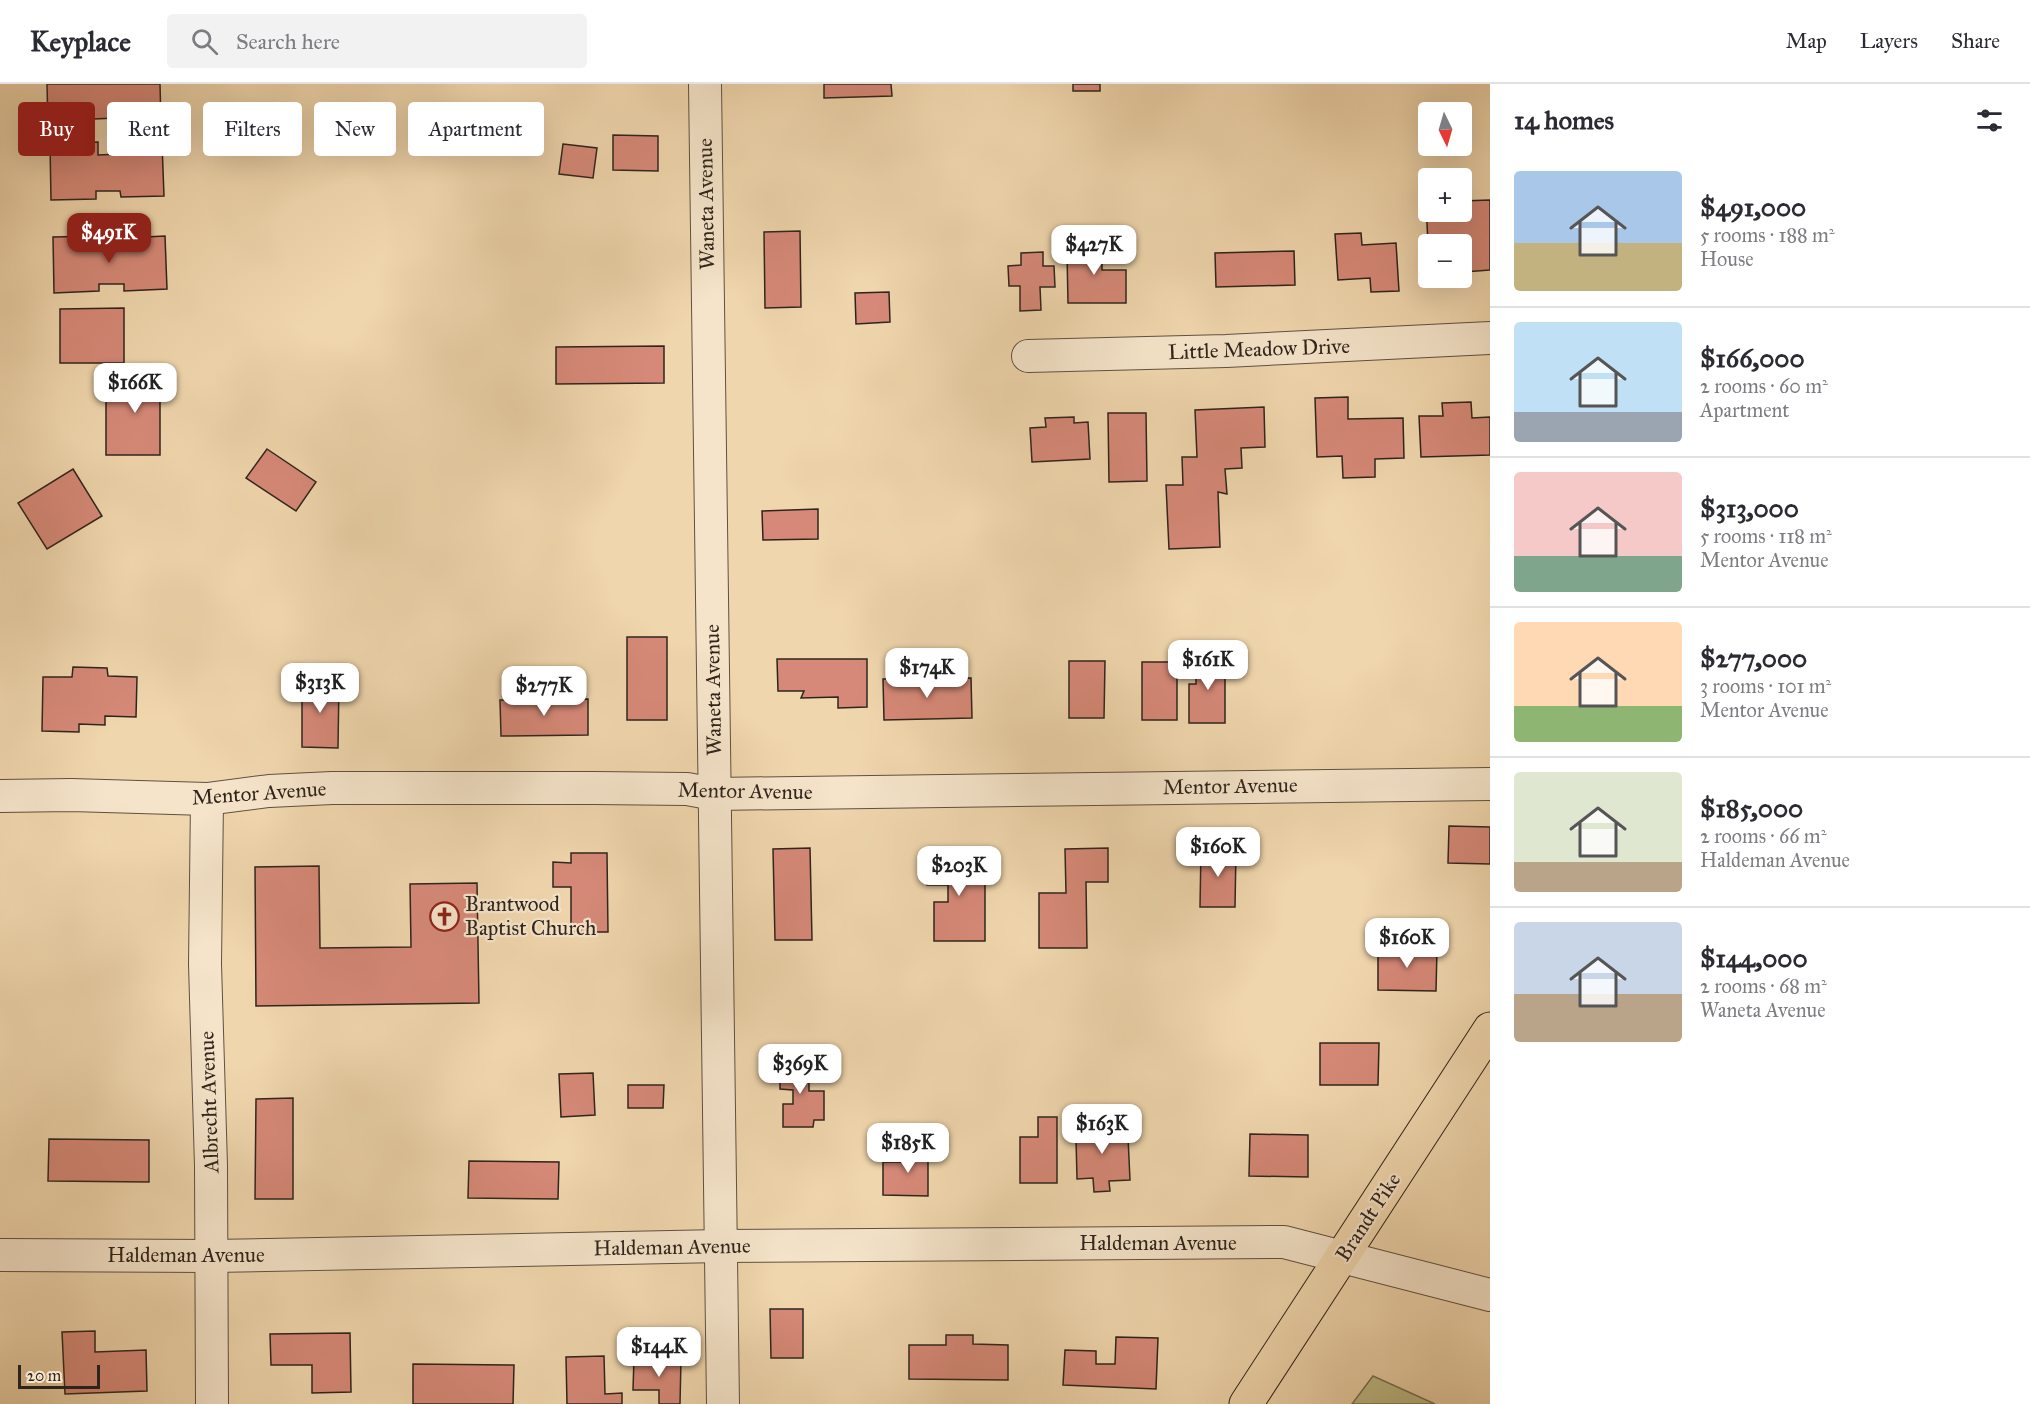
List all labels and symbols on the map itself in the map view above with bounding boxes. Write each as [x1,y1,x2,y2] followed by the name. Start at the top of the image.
[1418,102,1472,156] north arrow
[692,138,720,270] street label: Waneta Avenue
[67,213,151,264] pin: $491K
[1052,225,1136,276] pin: $427K
[1168,333,1351,365] street label: Little Meadow Drive
[93,363,177,414] pin: $166K
[699,624,727,756] street label: Waneta Avenue
[1166,640,1250,691] pin: $161K
[885,648,969,699] pin: $174K
[278,663,362,714] pin: $313K
[502,666,586,717] pin: $277K
[1162,772,1298,800] street label: Mentor Avenue
[191,775,328,811] street label: Mentor Avenue
[677,777,813,805] street label: Mentor Avenue
[1176,827,1260,878] pin: $160K
[917,846,1001,897] pin: $203K
[465,891,597,941] place label: Brantwood Baptist Church
[428,900,460,932] church icon: Brantwood Baptist Church
[1365,918,1449,969] pin: $160K
[194,1030,225,1174] street label: Albrecht Avenue
[758,1044,842,1095] pin: $369K
[1060,1104,1144,1155] pin: $163K
[866,1123,950,1174] pin: $185K
[1330,1168,1406,1266] street label: Brandt Pike
[1079,1230,1237,1256] street label: Haldeman Avenue
[593,1233,751,1261] street label: Haldeman Avenue
[107,1242,265,1268] street label: Haldeman Avenue
[617,1327,701,1378] pin: $144K
[18,1362,100,1390] scale bar

